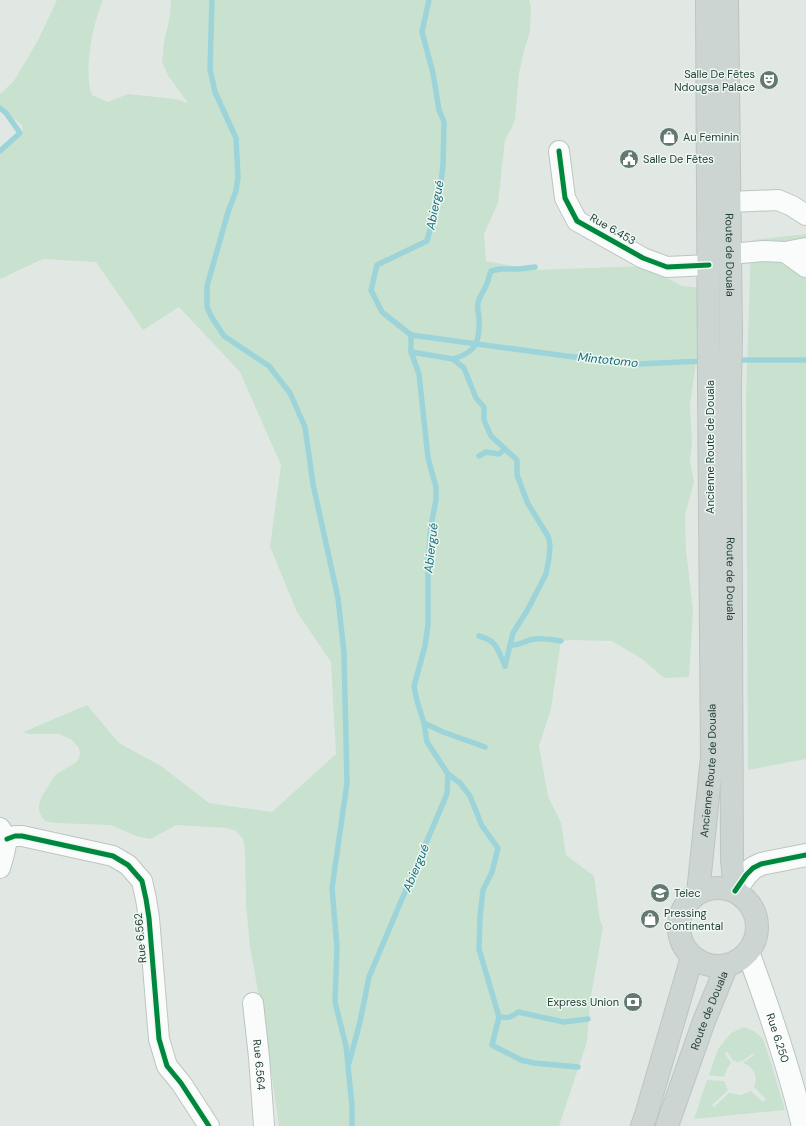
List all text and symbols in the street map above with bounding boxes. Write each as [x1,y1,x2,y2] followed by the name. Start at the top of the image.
[674,67,755,94] place label: Salle De Fêtes Ndougsa Palace
[758,69,780,91] theatre icon: Salle De Fêtes Ndougsa Palace
[658,126,680,148] shop icon: Au Feminin
[683,130,739,144] place label: Au Feminin
[618,148,640,170] public building icon: Salle De Fêtes
[643,152,714,166] place label: Salle De Fêtes
[422,179,448,232] water label: Abiergué
[588,210,638,248] street label: Rue 6.453
[723,213,738,297] street label: Route de Douala
[577,349,639,371] water label: Mintotomo
[703,380,717,514] street label: Ancienne Route de Douala
[420,522,442,575] water label: Abiergué
[724,537,738,621] street label: Route de Douala
[697,704,719,838] street label: Ancienne Route de Douala
[398,842,433,895] water label: Abiergué
[649,882,671,904] school or university icon: Telec
[674,886,700,900] place label: Telec
[664,906,723,933] place label: Pressing Continental
[639,908,661,930] shop icon: Pressing Continental
[131,912,149,964] street label: Rue 6.562
[687,969,731,1052] street label: Route de Douala
[622,991,644,1013] bank icon: Express Union
[547,995,619,1009] place label: Express Union
[763,1011,792,1064] street label: Rue 6.250
[250,1038,268,1091] street label: Rue 6.564

